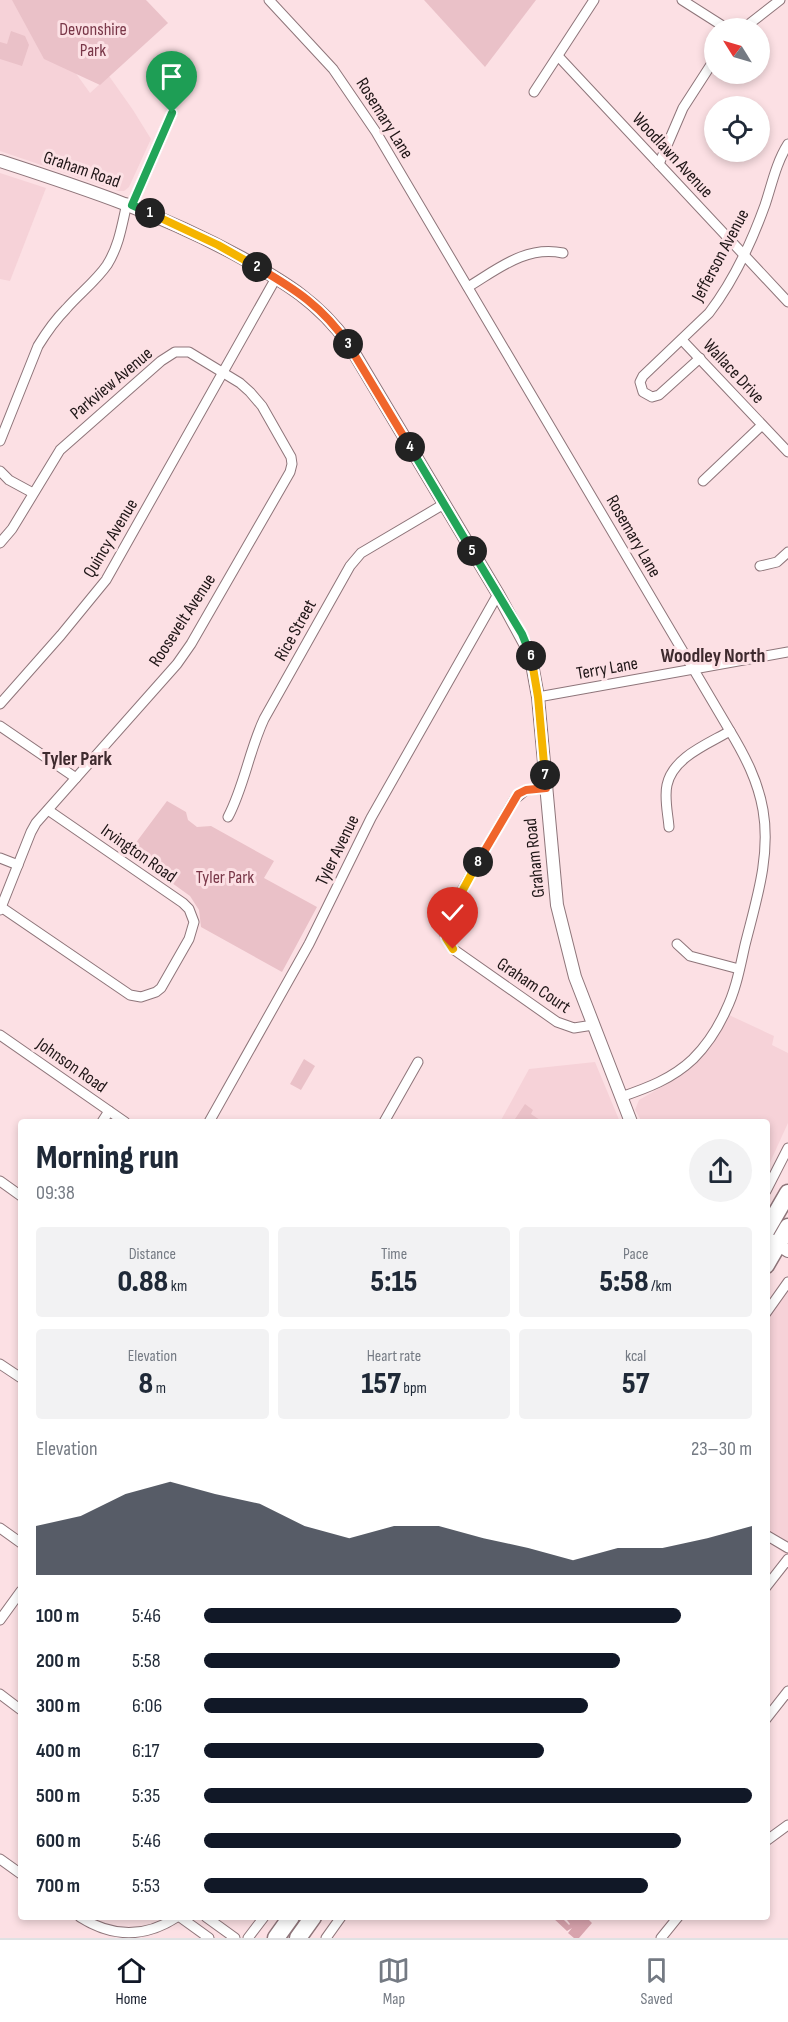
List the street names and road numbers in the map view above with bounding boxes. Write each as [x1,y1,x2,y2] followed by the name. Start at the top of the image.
[351,74,418,163] street label: Rosemary Lane
[628,108,717,202] street label: Woodlawn Avenue
[41,147,123,192] street label: Graham Road
[687,205,754,306] street label: Jefferson Avenue
[699,335,769,408] street label: Wallace Drive
[66,343,157,424] street label: Parkview Avenue
[602,491,666,581] street label: Rosemary Lane
[79,495,142,582] street label: Quincy Avenue
[145,570,220,671] street label: Roosevelt Avenue
[270,595,321,665] street label: Rice Street
[575,653,640,684] street label: Terry Lane
[311,811,364,889] street label: Tyler Avenue
[520,817,549,899] street label: Graham Road
[97,820,181,887] street label: Irvington Road
[493,953,575,1018] street label: Graham Court
[32,1033,111,1097] street label: Johnson Road

